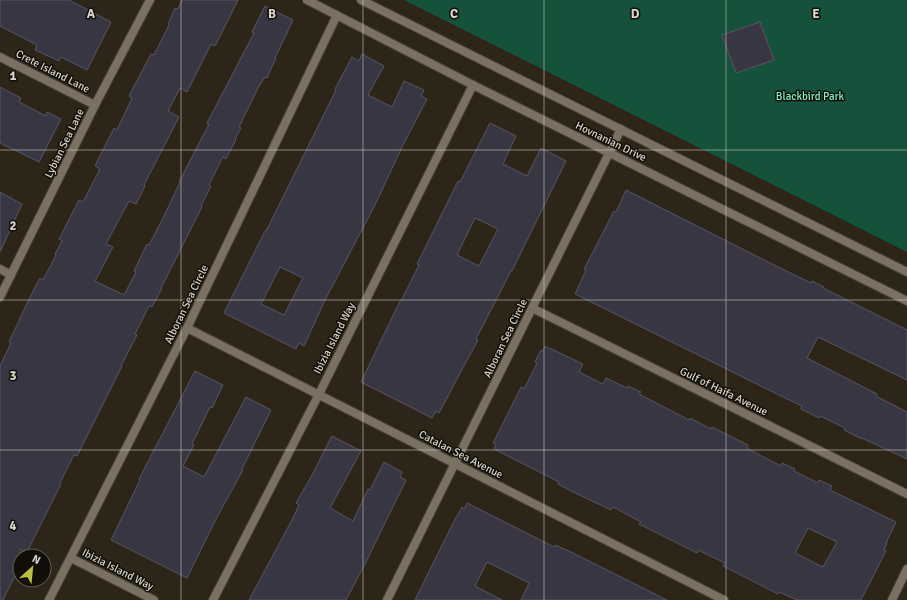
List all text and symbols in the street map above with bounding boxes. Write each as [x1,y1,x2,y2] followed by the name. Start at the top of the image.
[87,6,96,22] text: A
[268,6,276,22] text: B
[450,6,458,22] text: C
[631,6,640,22] text: D
[812,6,820,22] text: E
[14,47,92,96] street label: Crete Island Lane
[9,68,17,84] text: 1
[776,90,845,103] park label: Blackbird Park
[42,106,87,180] street label: Lybian Sea Lane
[573,119,648,164] street label: Hovnanian Drive
[9,218,17,234] text: 2
[162,263,211,346] street label: Alboran Sea Circle
[481,297,530,380] street label: Alboran Sea Circle
[311,300,358,376] street label: Ibizia Island Way
[678,365,770,418] street label: Gulf of Haifa Avenue
[9,368,17,384] text: 3
[417,428,505,481] street label: Catalan Sea Avenue
[9,518,17,534] text: 4
[80,546,156,593] street label: Ibizia Island Way
[12,548,52,588] north arrow
[30,552,43,567] text: N

